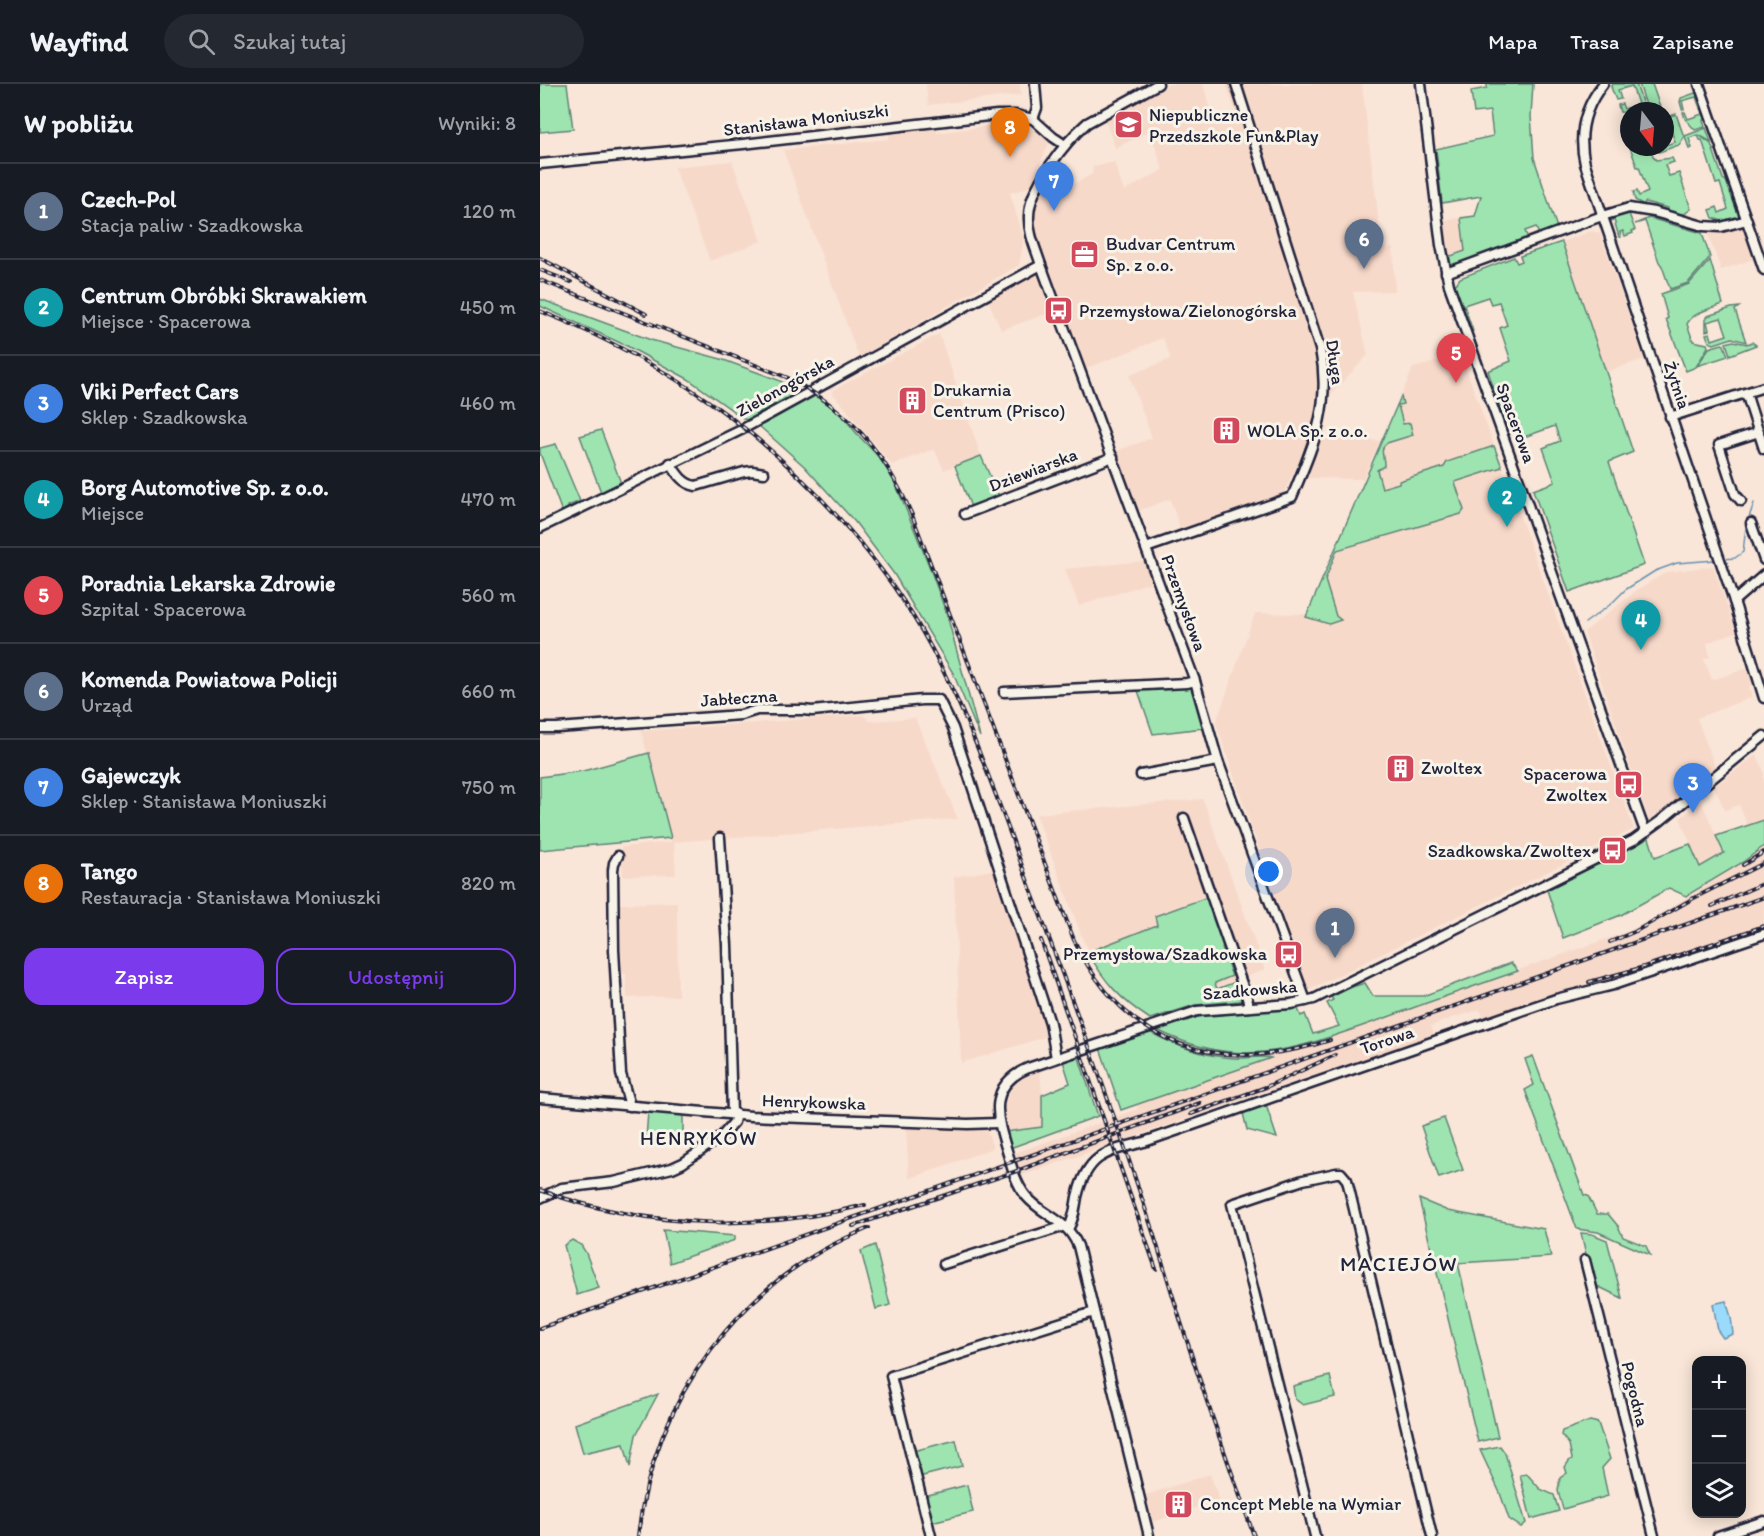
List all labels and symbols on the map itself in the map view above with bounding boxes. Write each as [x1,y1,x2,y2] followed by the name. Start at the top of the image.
[722,99,890,141] street label: Stanisława Moniuszki
[1620,102,1674,156] north arrow
[1149,104,1319,147] place label: Niepubliczne Przedszkole Fun&Play
[990,107,1030,157] pin: 8
[1112,109,1144,141] school or university icon: Niepubliczne Przedszkole Fun&Play
[1034,162,1074,211] pin: 7
[1344,220,1384,269] pin: 6
[1106,233,1235,276] place label: Budvar Centrum Sp. z o.o.
[1069,238,1101,270] office icon: Budvar Centrum Sp. z o.o.
[1042,295,1074,327] bus stop icon: Przemysłowa/Zielonogórska
[1079,300,1297,322] place label: Przemysłowa/Zielonogórska
[1436,334,1476,383] pin: 5
[1321,338,1349,386] street label: Długa
[732,350,838,422] street label: Zielonogórska
[1659,358,1695,412] street label: Żytnia
[933,379,1065,422] place label: Drukarnia Centrum (Prisco)
[1491,380,1541,467] street label: Spacerowa
[896,384,928,416] building icon: Drukarnia Centrum (Prisco)
[1210,415,1242,447] building icon: WOLA Sp. z o.o.
[1247,420,1368,442] place label: WOLA Sp. z o.o.
[986,443,1080,497] street label: Dziewiarska
[1488,478,1526,527] pin: 2
[1156,551,1212,655] street label: Przemysłowa
[1622,600,1660,650] pin: 4
[700,684,779,712] street label: Jabłeczna
[1384,752,1416,784] building icon: Zwoltex
[1421,757,1482,779] place label: Zwoltex
[1523,763,1608,806] place label: Spacerowa Zwoltex
[1674,764,1712,813] pin: 3
[1612,768,1644,800] bus stop icon: Spacerowa Zwoltex
[1596,835,1628,867] bus stop icon: Szadkowska/Zwoltex
[1428,840,1591,862] place label: Szadkowska/Zwoltex
[1254,857,1283,886] your location
[1316,908,1354,958] pin: 1
[1272,938,1304,970] bus stop icon: Przemysłowa/Szadkowska
[1063,943,1268,965] place label: Przemysłowa/Szadkowska
[1202,975,1299,1005] street label: Szadkowska
[1357,1020,1417,1059] street label: Torowa
[762,1089,867,1115] street label: Henrykowska
[640,1126,758,1150] district label: HENRYKÓW
[1340,1251,1458,1276] district label: MACIEJÓW
[1616,1359,1654,1430] street label: Pogodna
[1163,1488,1195,1520] building icon: Concept Meble na Wymiar
[1200,1493,1402,1515] place label: Concept Meble na Wymiar

